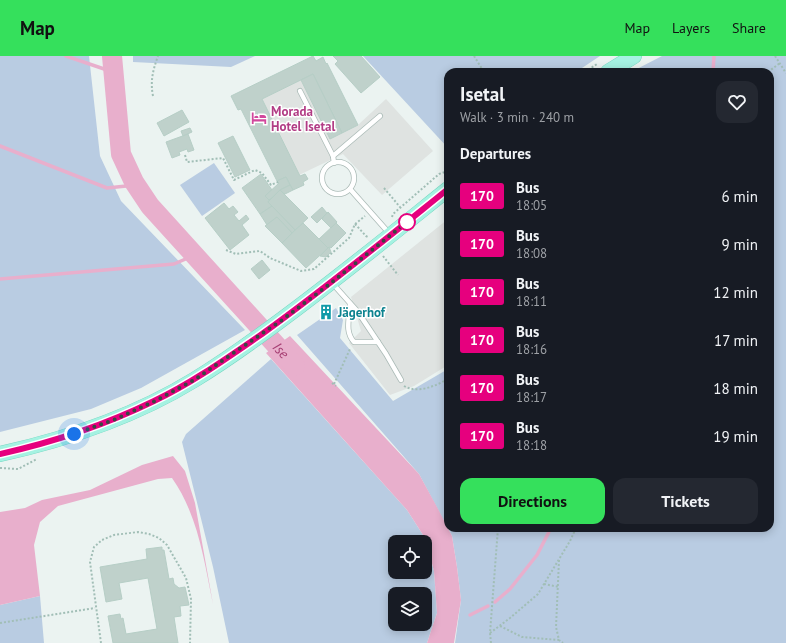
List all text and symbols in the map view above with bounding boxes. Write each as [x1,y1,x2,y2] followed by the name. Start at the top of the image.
[20,16,55,40] text: Map
[624,19,650,37] text: Map
[672,19,710,37] text: Layers
[732,19,766,37] text: Share
[716,81,758,123] button: heart
[460,82,505,106] text: Isetal
[271,103,335,135] place label: Morada Hotel Isetal
[250,109,268,127] hotel icon: Morada Hotel Isetal
[460,109,574,126] text: Walk · 3 min · 240 m
[460,144,531,163] text: Departures
[516,178,539,197] text: Bus
[470,187,494,205] text: 170
[721,187,758,206] text: 6 min
[516,197,547,214] text: 18:05
[398,213,416,231] unlabelled marker
[516,226,539,245] text: Bus
[470,235,494,253] text: 170
[721,235,758,254] text: 9 min
[516,245,547,262] text: 18:08
[516,274,539,293] text: Bus
[470,283,494,301] text: 170
[713,283,758,302] text: 12 min
[516,293,547,310] text: 18:11
[317,303,335,321] building icon: Jägerhof
[337,304,386,321] place label: Jägerhof
[516,322,539,341] text: Bus
[470,331,494,349] text: 170
[714,331,758,350] text: 17 min
[269,338,293,363] water label: Ise
[516,341,547,358] text: 18:16
[516,370,539,389] text: Bus
[470,379,494,397] text: 170
[713,379,758,398] text: 18 min
[516,389,547,406] text: 18:17
[516,418,539,437] text: Bus
[64,424,84,444] your location
[470,427,494,445] text: 170
[713,427,758,446] text: 19 min
[516,437,547,454] text: 18:18
[460,478,605,524] button: Directions
[613,478,758,524] button: Tickets
[388,535,432,631] map controls
[388,535,432,579] button: locate
[388,587,432,631] button: layers

